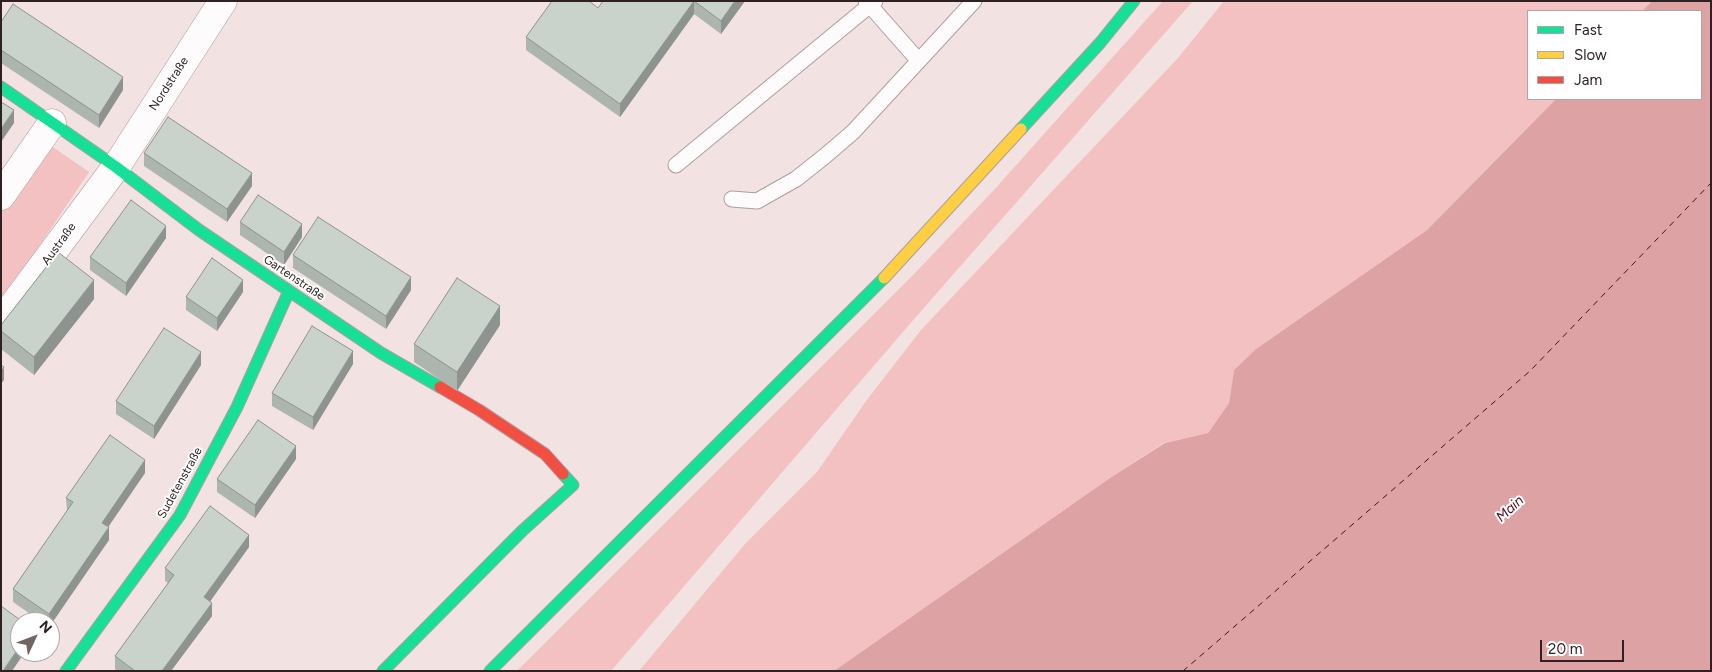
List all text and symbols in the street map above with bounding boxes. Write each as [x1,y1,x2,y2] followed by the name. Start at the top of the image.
[1527,10,1702,100] legend
[1574,21,1602,39] text: Fast
[1574,46,1607,64] text: Slow
[146,55,192,113] street label: Nordstraße
[1574,71,1602,89] text: Jam
[39,220,79,268] street label: Austraße
[261,252,327,304] street label: Gartenstraße
[155,445,205,521] street label: Sudetenstraße
[1493,492,1527,526] water label: Main
[10,612,60,662] north arrow
[36,617,56,637] text: N
[1542,630,1626,662] scale bar
[1548,640,1582,658] text: 20 m

